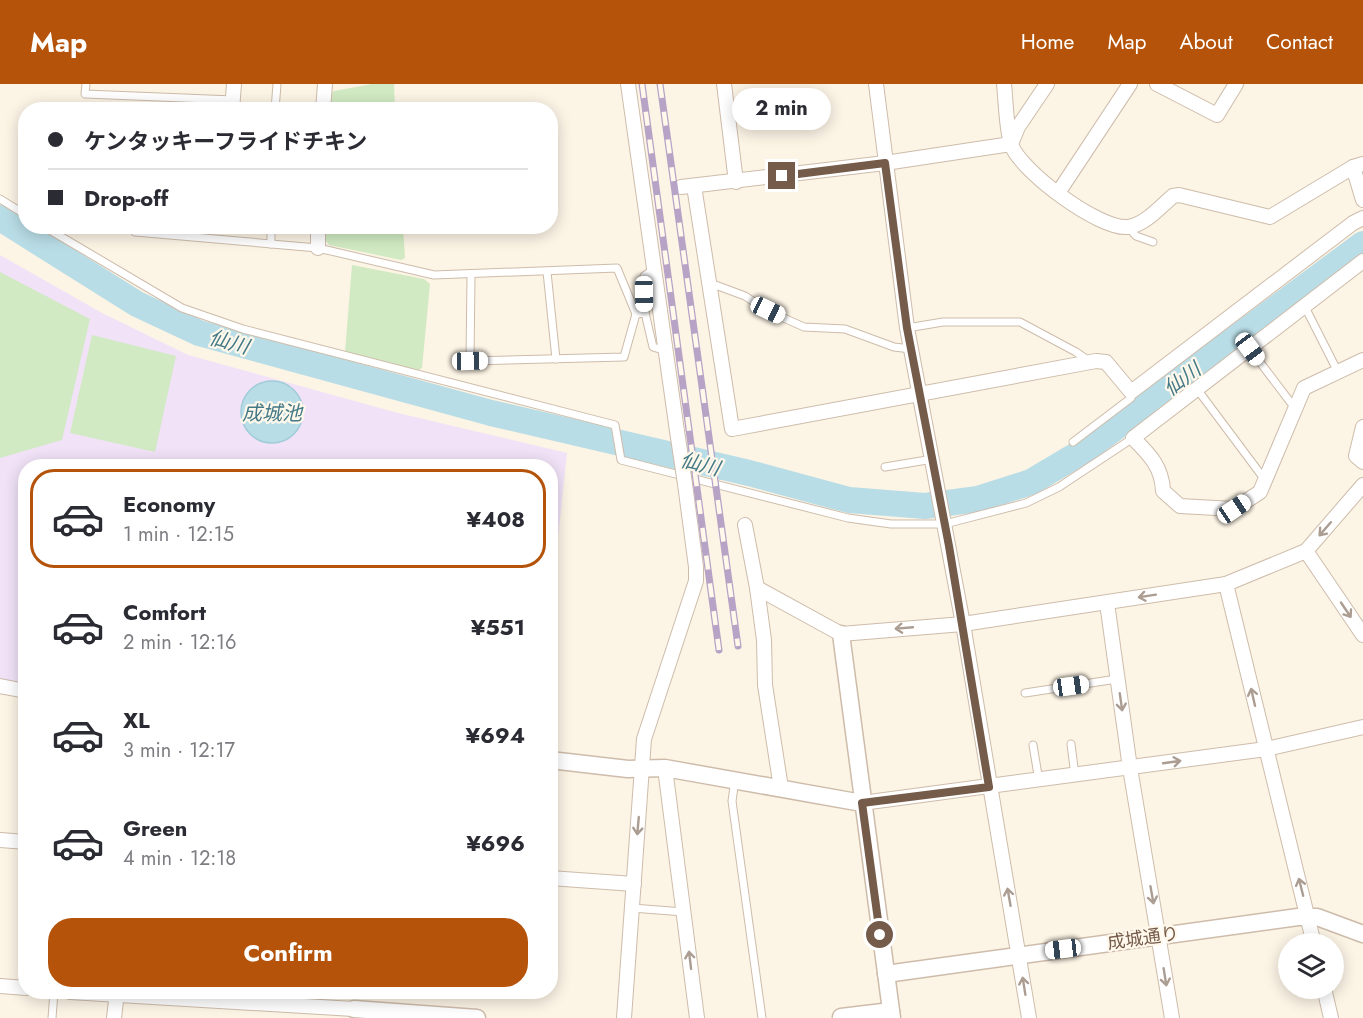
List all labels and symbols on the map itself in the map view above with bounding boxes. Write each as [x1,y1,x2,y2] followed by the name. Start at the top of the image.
[732,89,832,131] callout: 2 min
[768,162,795,189] route end
[635,276,653,312] car
[748,294,788,326] car
[206,323,254,362] water label: 仙川
[1232,329,1268,369] car
[452,352,488,370] car
[1158,355,1209,403] water label: 仙川
[242,399,304,428] water label: 成城池
[677,446,725,484] water label: 仙川
[1214,491,1254,527] car
[1318,521,1332,536] one-way arrow
[1138,591,1158,602] one-way arrow
[1340,601,1352,618] one-way arrow
[895,623,915,634] one-way arrow
[1052,675,1090,697] car
[1247,688,1259,707] one-way arrow
[1115,692,1126,712] one-way arrow
[1161,757,1181,768] one-way arrow
[633,815,644,835] one-way arrow
[1294,877,1306,896] one-way arrow
[1147,884,1158,904] one-way arrow
[1003,888,1014,907] one-way arrow
[1106,920,1180,956] street label: 成城通り
[866,921,893,948] route start
[1044,938,1082,960] car
[684,951,695,970] one-way arrow
[1160,966,1171,986] one-way arrow
[1019,977,1030,997] one-way arrow

